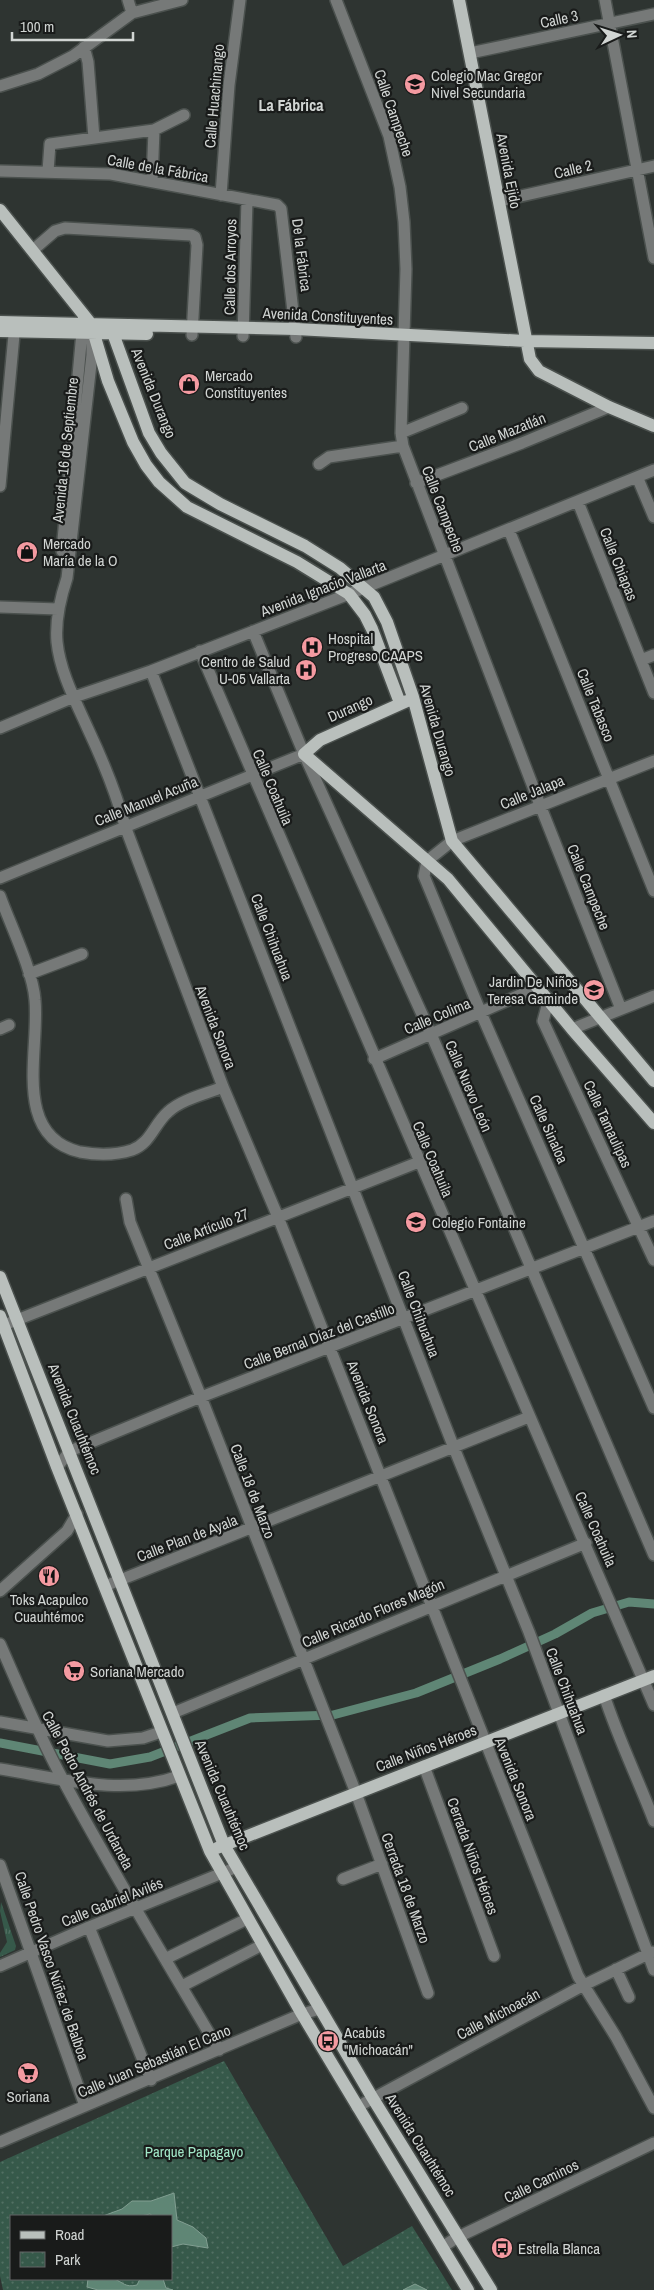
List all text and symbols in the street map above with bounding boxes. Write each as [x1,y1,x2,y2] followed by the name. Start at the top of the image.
[538,5,580,33] street label: Calle 3
[12,10,134,42] scale bar
[594,10,644,60] north arrow
[20,16,54,37] text: 100 m
[623,29,641,39] text: N
[199,43,229,149] street label: Calle Huachinango
[431,65,542,103] place label: Colegio Mac Gregor Nivel Secundaria
[369,67,419,160] street label: Calle Campeche
[403,72,427,96] school or university icon: Colegio Mac Gregor Nivel Secundaria
[259,94,324,116] district label: La Fábrica
[491,131,527,211] street label: Avenida Ejido
[106,149,211,187] street label: Calle de la Fábrica
[552,154,594,184] street label: Calle 2
[287,217,317,293] street label: De la Fábrica
[219,219,241,315] street label: Calle dos Arroyos
[261,302,394,330] street label: Avenida Constituyentes
[126,344,182,441] street label: Avenida Durango
[205,365,287,403] place label: Mercado Constituyentes
[177,372,201,396] shop icon: Mercado Constituyentes
[47,376,83,525] street label: Avenida 16 de Septiembre
[465,407,549,457] street label: Calle Mazatlán
[417,463,469,555] street label: Calle Campeche
[595,524,643,604] street label: Calle Chiapas
[43,533,118,571] place label: Mercado María de la O
[15,540,39,564] shop icon: Mercado María de la O
[256,554,389,622] street label: Avenida Ignacio Vallarta
[328,628,423,666] place label: Hospital Progreso CAAPS
[300,635,324,659] hospital icon: Hospital Progreso CAAPS
[201,651,290,689] place label: Centro de Salud U-05 Vallarta
[294,658,318,682] hospital icon: Centro de Salud U-05 Vallarta
[572,665,620,745] street label: Calle Tabasco
[414,680,461,779] street label: Avenida Durango
[324,689,376,727] street label: Durango
[248,746,298,828] street label: Calle Coahuila
[497,770,567,814] street label: Calle Jalapa
[91,771,201,831] street label: Calle Manuel Acuña
[562,841,616,933] street label: Calle Campeche
[246,890,298,984] street label: Calle Chihuahua
[487,971,578,1009] place label: Jardin De Niños Teresa Gaminde
[582,978,606,1002] school or university icon: Jardin De Niños Teresa Gaminde
[190,981,242,1072] street label: Avenida Sonora
[400,993,474,1039] street label: Calle Colima
[440,1037,498,1135] street label: Calle Nuevo León
[579,1077,637,1171] street label: Calle Tamaulipas
[525,1091,574,1167] street label: Calle Sinaloa
[408,1118,458,1200] street label: Calle Coahuila
[160,1203,252,1255] street label: Calle Artículo 27
[404,1210,428,1234] school or university icon: Colegio Fontaine
[432,1212,526,1233] place label: Colegio Fontaine
[393,1267,445,1361] street label: Calle Chihuahua
[241,1297,398,1374] street label: Calle Bernal Díaz del Castillo
[341,1356,394,1447] street label: Avenida Sonora
[43,1359,107,1478] street label: Avenida Cuauhtémoc
[225,1441,281,1542] street label: Calle 18 de Marzo
[570,1488,622,1570] street label: Calle Coahuila
[134,1509,241,1567] street label: Calle Plan de Ayala
[37,1564,61,1588] restaurant icon: Toks Acapulco Cuauhtémoc
[298,1573,448,1653] street label: Calle Ricardo Flores Magón
[10,1589,88,1627] place label: Toks Acapulco Cuauhtémoc
[541,1644,593,1738] street label: Calle Chihuahua
[62,1659,86,1683] supermarket icon: Soriana Mercado
[90,1661,185,1682] place label: Soriana Mercado
[37,1707,139,1873] street label: Calle Pedro Andrés de Urdaneta
[372,1719,480,1777] street label: Calle Niños Héroes
[489,1733,542,1824] street label: Avenida Sonora
[190,1736,256,1853] street label: Avenida Cuauhtémoc
[442,1795,504,1917] street label: Cerrada Niños Héroes
[376,1830,436,1946] street label: Cerrada 18 de Marzo
[10,1869,94,2064] street label: Calle Pedro Vasco Núñez de Balboa
[58,1872,166,1932] street label: Calle Gabriel Avilés
[453,1983,543,2045] street label: Calle Michoacán
[74,2019,234,2103] street label: Calle Juan Sebastián El Cano
[343,2022,413,2060] place label: Acabús "Michoacán"
[316,2029,340,2053] bus stop icon: Acabús "Michoacán"
[16,2061,40,2085] supermarket icon: Soriana
[6,2086,50,2107] place label: Soriana
[380,2089,461,2201] street label: Avenida Cuauhtémoc
[145,2141,243,2162] park label: Parque Papagayo
[500,2154,582,2208] street label: Calle Caminos
[10,2215,172,2280] legend
[55,2224,84,2245] text: Road
[490,2236,514,2260] bus stop icon: Estrella Blanca
[518,2238,600,2259] place label: Estrella Blanca
[55,2249,81,2270] text: Park

